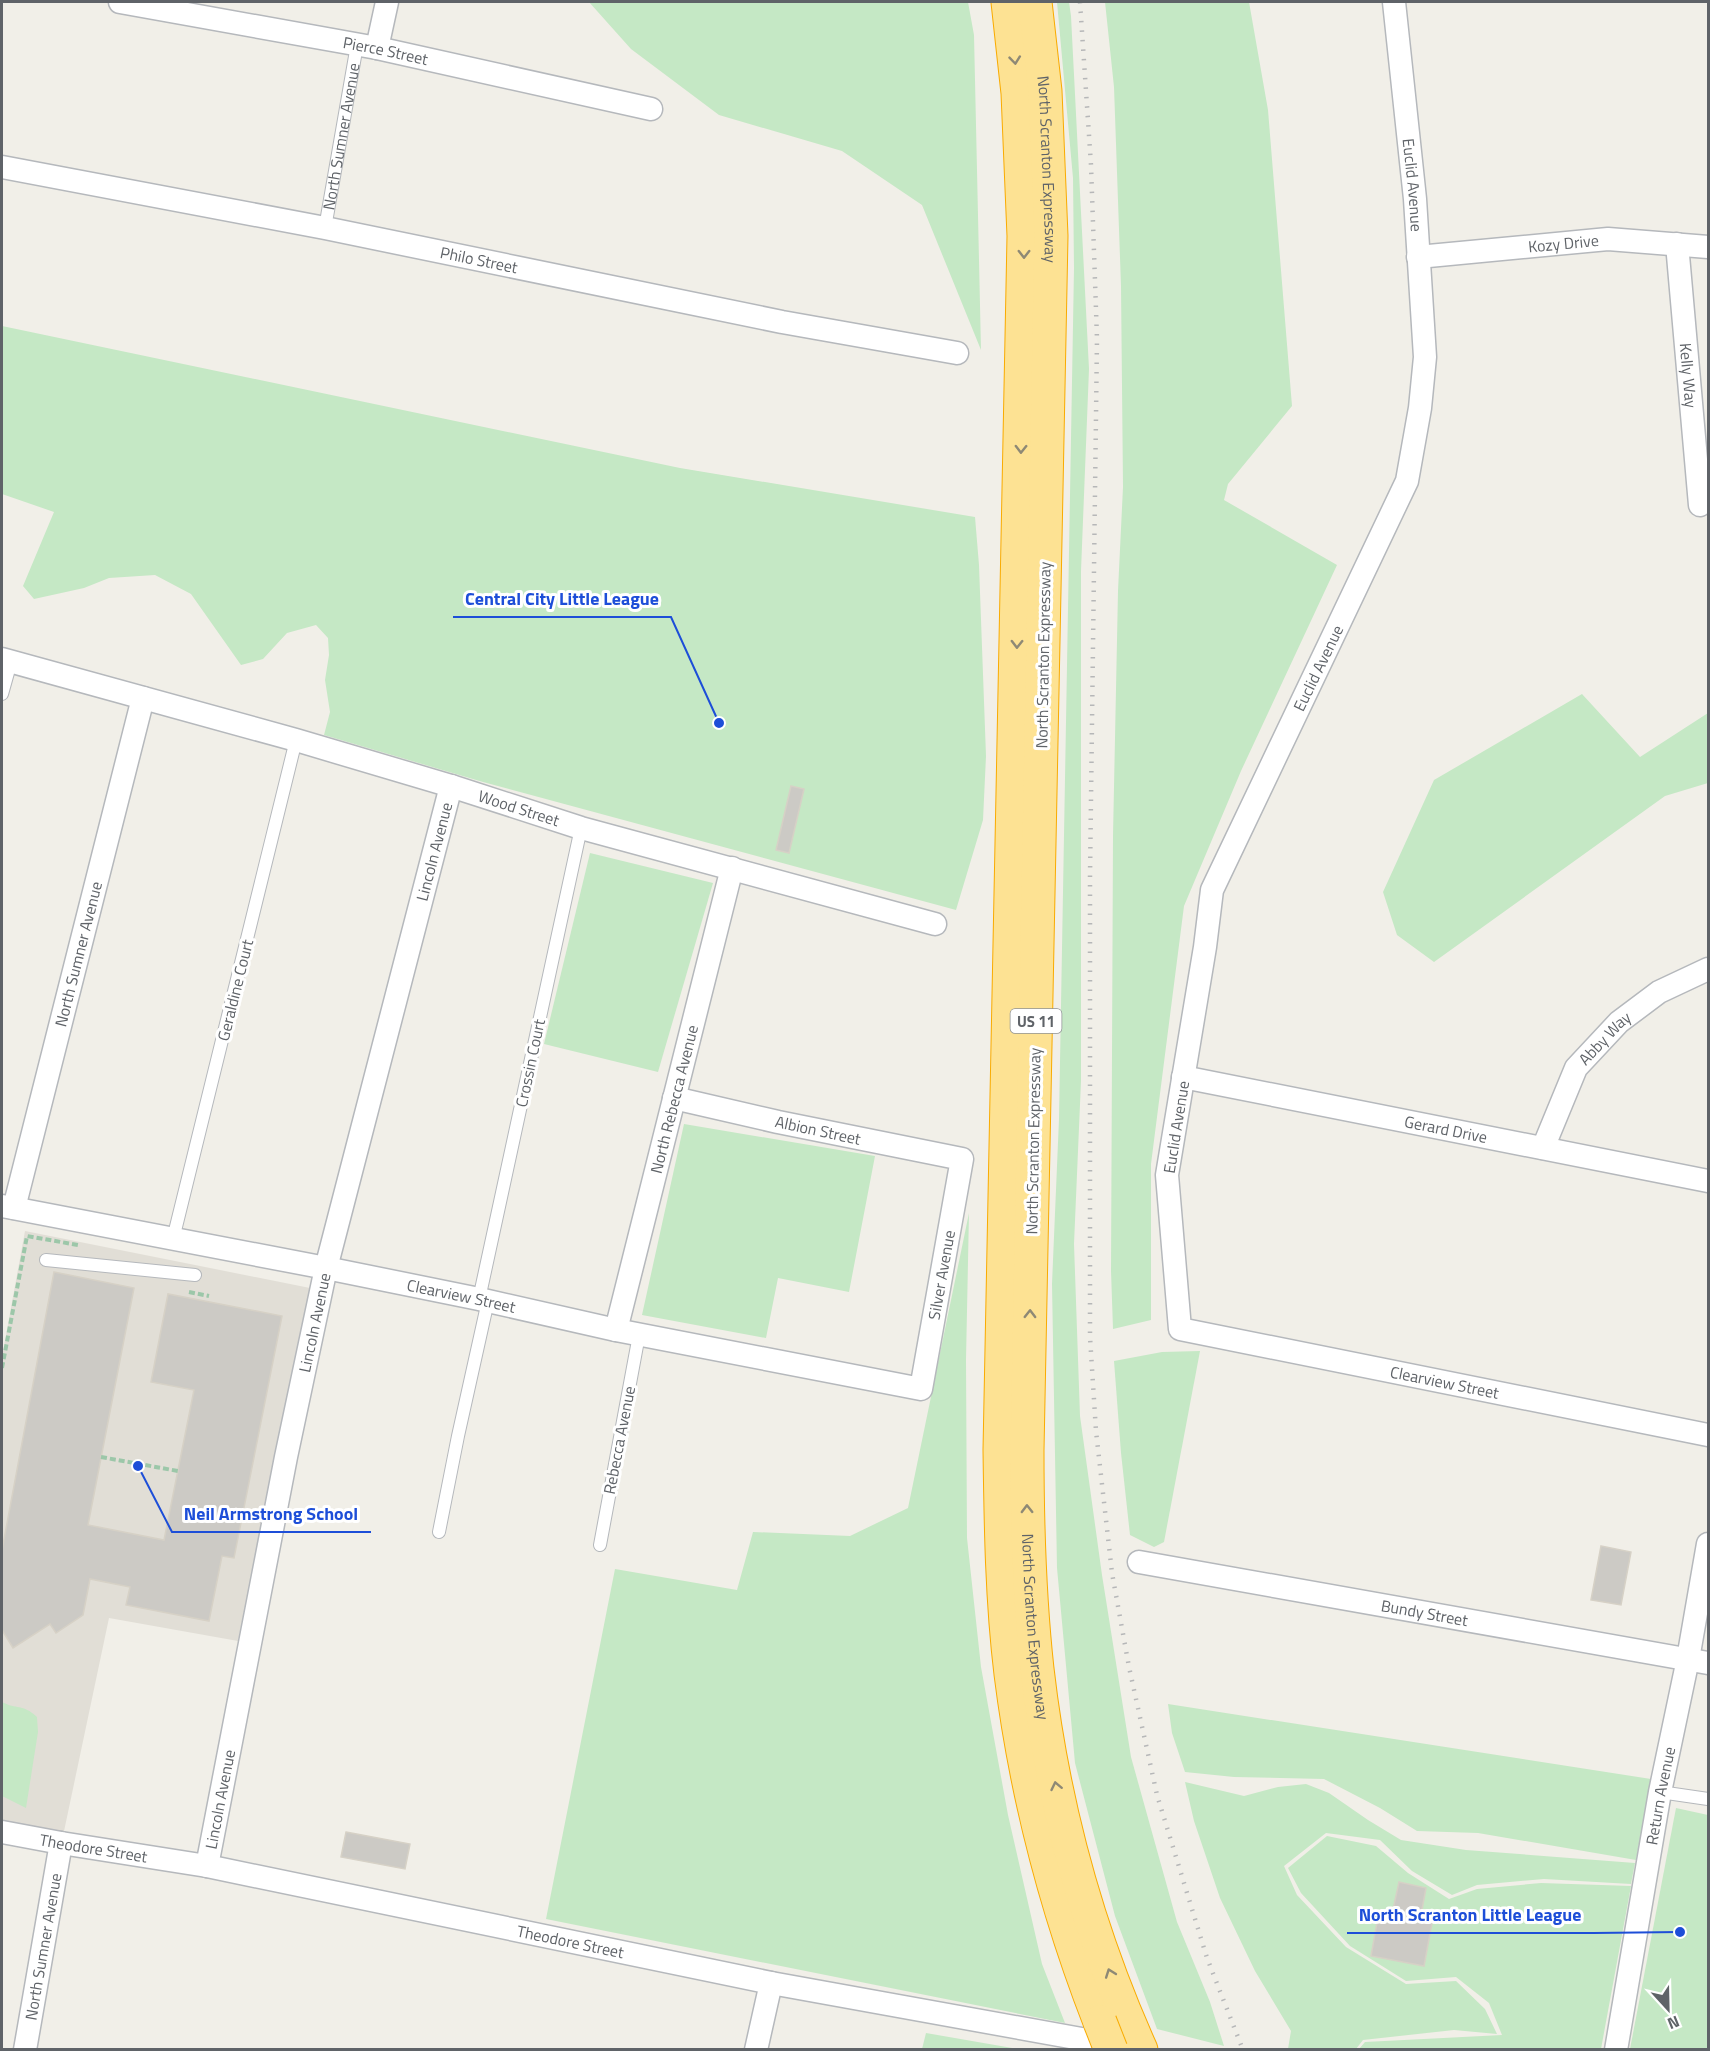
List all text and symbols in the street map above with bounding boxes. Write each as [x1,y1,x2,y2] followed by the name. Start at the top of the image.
[341,30,431,71] street label: Pierce Street
[1008,55,1021,64] one-way arrow
[316,61,366,212] street label: North Sumner Avenue
[1031,75,1063,263] street label: North Scranton Expressway
[1397,137,1429,232] street label: Euclid Avenue
[1527,228,1600,259] street label: Kozy Drive
[438,240,520,279] street label: Philo Street
[1018,250,1030,259] one-way arrow
[1674,342,1703,409] street label: Kelly Way
[1015,445,1027,454] one-way arrow
[1029,561,1057,749] street label: North Scranton Expressway
[453,581,671,617] callout: Central City Little League
[465,585,659,612] text: Central City Little League
[1287,621,1349,715] street label: Euclid Avenue
[1011,640,1023,649] one-way arrow
[475,784,563,832] street label: Wood Street
[410,800,458,903] street label: Lincoln Avenue
[48,879,108,1029] street label: North Sumner Avenue
[211,936,259,1043] street label: Geraldine Court
[1573,1005,1636,1070] street label: Abby Way
[1010,1009,1062,1033] road number: US 11
[509,1016,551,1109] street label: Crossin Court
[644,1022,704,1176] street label: North Rebecca Avenue
[1019,1047,1047,1235] street label: North Scranton Expressway
[1157,1079,1195,1175] street label: Euclid Avenue
[773,1109,863,1151] street label: Albion Street
[1402,1109,1489,1149] street label: Gerard Drive
[922,1228,961,1322] street label: Silver Avenue
[292,1271,337,1374] street label: Lincoln Avenue
[405,1273,518,1319] street label: Clearview Street
[1024,1309,1036,1318] one-way arrow
[1388,1360,1502,1405] street label: Clearview Street
[597,1384,641,1496] street label: Rebecca Avenue
[172,1496,371,1532] callout: Neil Armstrong School
[184,1500,358,1527] text: Neil Armstrong School
[1021,1504,1034,1513] one-way arrow
[1016,1533,1056,1722] street label: North Scranton Expressway
[1379,1593,1470,1632] street label: Bundy Street
[1639,1744,1681,1847] street label: Return Avenue
[199,1747,241,1851] street label: Lincoln Avenue
[1050,1781,1063,1791] one-way arrow
[38,1827,150,1869] street label: Theodore Street
[18,1871,68,2022] street label: North Sumner Avenue
[1347,1897,1594,1933] callout: North Scranton Little League
[1359,1901,1581,1928] text: North Scranton Little League
[515,1919,627,1964] street label: Theodore Street
[1105,1968,1117,1979] one-way arrow
[1638,1979,1698,2039] north arrow
[1664,2010,1683,2036] text: N

